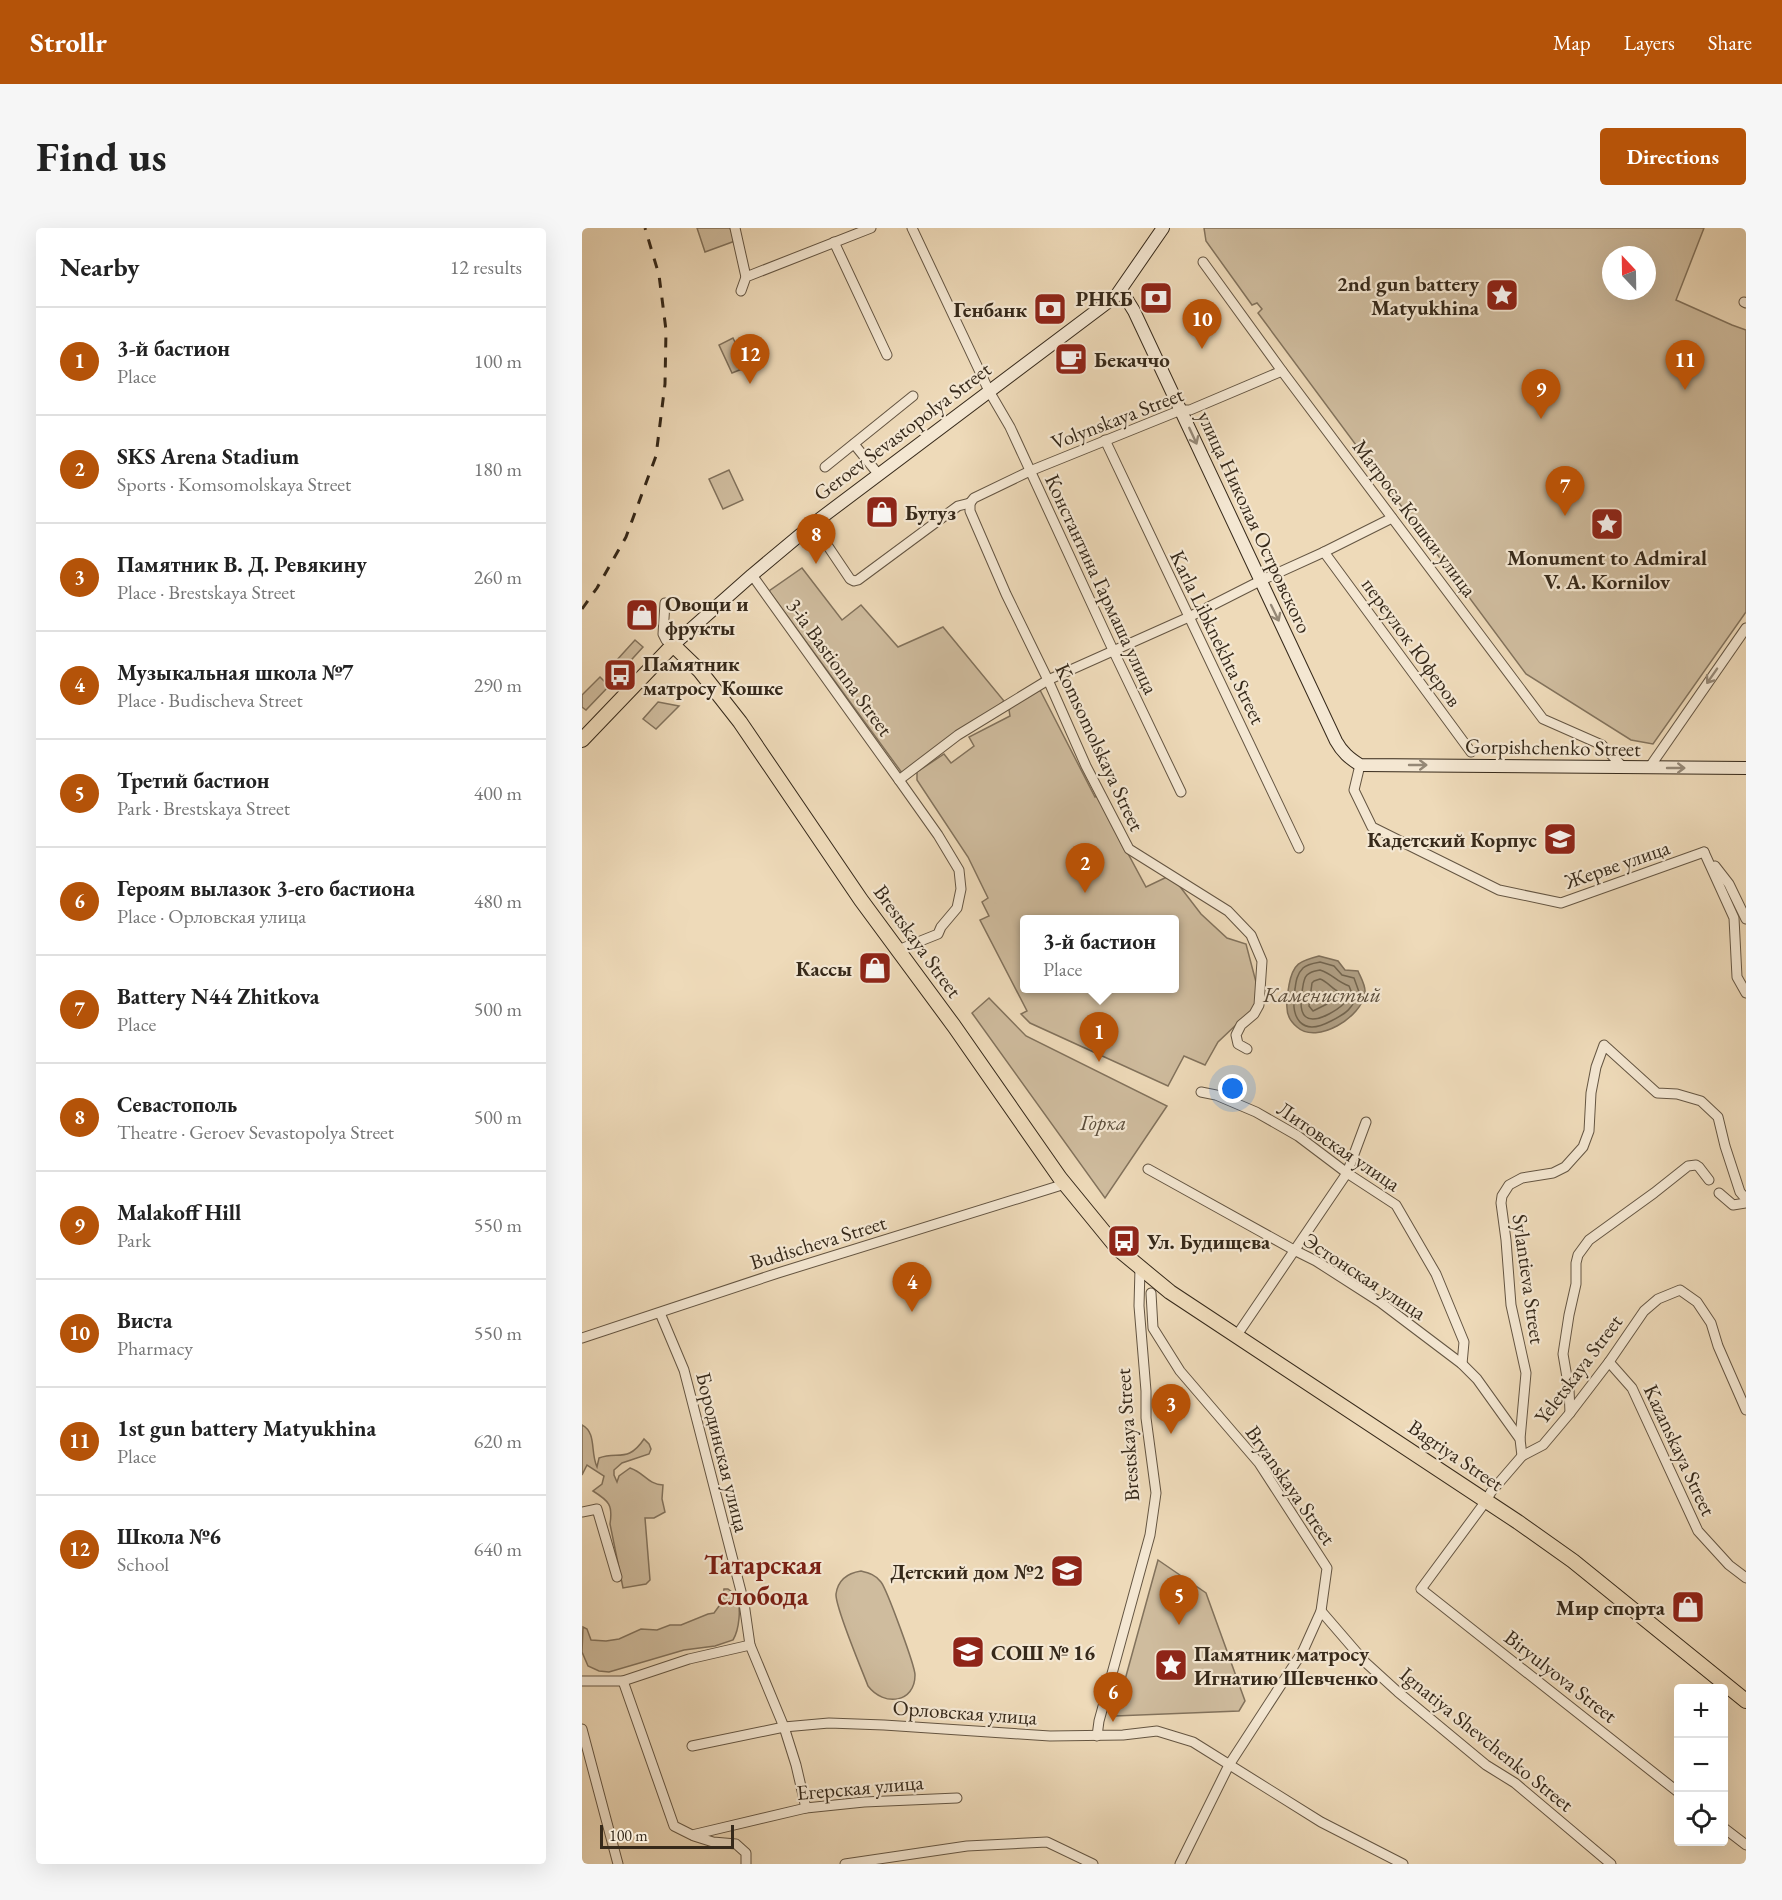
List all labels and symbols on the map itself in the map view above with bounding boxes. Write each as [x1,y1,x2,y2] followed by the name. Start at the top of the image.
[1602,246,1656,300] north arrow
[1337,270,1480,321] place label: 2nd gun battery Matyukhina
[1484,277,1520,313] place icon: 2nd gun battery Matyukhina
[1138,280,1174,316] bank icon: РНКБ
[1075,285,1133,312] place label: РНКБ
[1032,291,1068,327] bank icon: Генбанк
[953,296,1027,323] place label: Генбанк
[1182,300,1222,349] pin: 10
[730,334,770,384] pin: 12
[1666,340,1704,390] pin: 11
[1053,341,1089,377] cafe icon: Бекаччо
[1094,346,1170,373] place label: Бекаччо
[808,355,996,507] street label: Geroev Sevastopolya Street
[1522,370,1560,419] pin: 9
[1047,380,1187,456] street label: Volynskaya Street
[1192,406,1318,638] street label: улица Николая Островского
[1187,427,1199,445] one-way arrow
[1347,434,1483,603] street label: Матроса Кошки улица
[1546,466,1584,516] pin: 7
[1039,470,1165,699] street label: Константина Гармаша улица
[864,494,900,530] shop icon: Бутуз
[905,499,956,526] place label: Бутуз
[1589,506,1625,542] place icon: Monument to Admiral V. A. Kornilov
[796,514,836,564] pin: 8
[1507,544,1707,595] place label: Monument to Admiral V. A. Kornilov
[1164,546,1272,729] street label: Karla Libknekhta Street
[1356,572,1468,712] street label: переулок Юферов
[665,590,749,641] place label: Овощи и фрукты
[781,593,899,742] street label: 3-ia Bastionna Street
[624,597,660,633] shop icon: Овощи и фрукты
[1270,604,1282,622] one-way arrow
[643,650,784,701] place label: Памятник матросу Кошке
[602,657,638,693] bus stop icon: Памятник матросу Кошке
[1049,659,1151,836] street label: Komsomolskaya Street
[1706,667,1718,683] one-way arrow
[1465,732,1641,762] street label: Gorpishchenko Street
[1408,759,1428,771] one-way arrow
[1666,762,1686,774] one-way arrow
[1542,821,1578,857] school or university icon: Кадетский Корпус
[1367,826,1537,853] place label: Кадетский Корпус
[1560,833,1674,895] street label: Жерве улица
[1066,844,1104,893] pin: 2
[868,879,968,1003] street label: Brestskaya Street
[857,950,893,986] shop icon: Кассы
[796,955,852,982] place label: Кассы
[1262,980,1381,1009] water label: Каменистый
[1080,1012,1118,1062] pin: 1
[1218,1074,1247,1103] your location
[1272,1095,1406,1197] street label: Литовская улица
[1079,1109,1126,1136] park label: Горка
[747,1208,890,1276] street label: Budischeva Street
[1507,1212,1552,1346] street label: Sylantieva Street
[1106,1223,1142,1259] bus stop icon: Ул. Будищева
[1298,1226,1432,1326] street label: Эстонская улица
[1146,1228,1271,1255] place label: Ул. Будищева
[892,1262,932,1312] pin: 4
[1528,1308,1628,1429] street label: Yeletskaya Street
[1109,1367,1145,1502] street label: Brestskaya Street
[690,1369,756,1535] street label: Бородинская улица
[1638,1380,1722,1520] street label: Kazanskaya Street
[1152,1384,1190,1434] pin: 3
[1403,1413,1509,1497] street label: Bagriya Street
[1240,1420,1342,1550] street label: Bryanskaya Street
[704,1547,822,1613] district label: Татарская слобода
[1049,1553,1085,1589] school or university icon: Детский дом №2
[890,1558,1044,1585] place label: Детский дом №2
[1160,1576,1198,1625] pin: 5
[1670,1589,1706,1625] shop icon: Мир спорта
[1556,1594,1666,1621] place label: Мир спорта
[1499,1623,1623,1729] street label: Biryulyova Street
[950,1634,986,1670] school or university icon: СОШ № 16
[991,1639,1095,1666] place label: СОШ № 16
[1194,1640,1379,1691] place label: Памятник матросу Игнатию Шевченко
[1153,1647,1189,1683] place icon: Памятник матросу Игнатию Шевченко
[1395,1661,1580,1818] street label: Ignatiya Shevchenko Street
[1094,1672,1132,1722] pin: 6
[892,1693,1039,1731] street label: Орловская улица
[795,1768,925,1806] street label: Егерская улица
[600,1822,734,1850] scale bar

